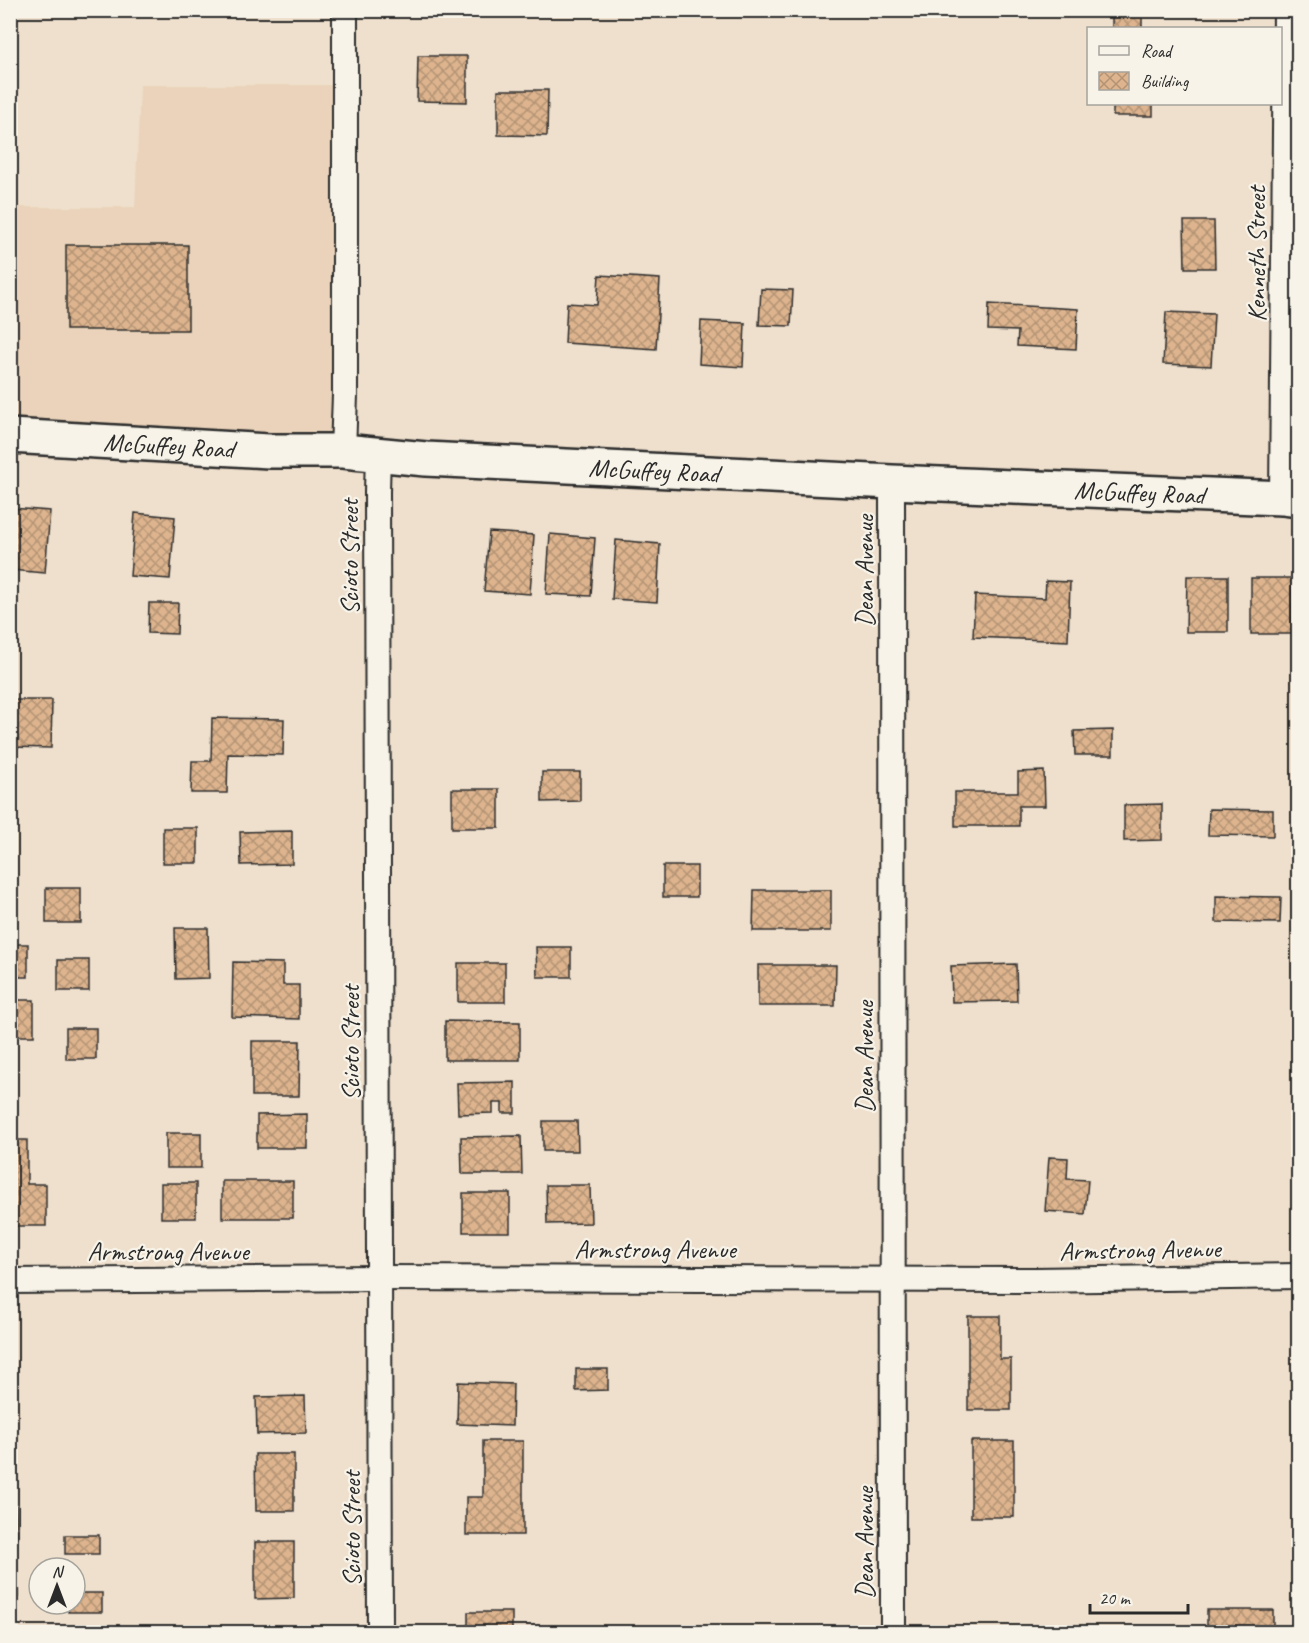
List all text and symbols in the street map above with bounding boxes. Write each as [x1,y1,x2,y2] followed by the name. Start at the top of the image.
[1087,27,1282,105] legend
[1141,40,1174,62] text: Road
[1141,70,1190,92] text: Building
[1240,184,1273,322] street label: Kenneth Street
[103,425,239,466] street label: McGuffey Road
[588,451,724,490] street label: McGuffey Road
[1073,473,1209,511] street label: McGuffey Road
[333,497,366,615] street label: Scioto Street
[848,513,881,627] street label: Dean Avenue
[334,983,367,1101] street label: Scioto Street
[848,999,881,1113] street label: Dean Avenue
[1059,1232,1223,1268] street label: Armstrong Avenue
[574,1233,738,1266] street label: Armstrong Avenue
[87,1235,251,1268] street label: Armstrong Avenue
[335,1469,368,1587] street label: Scioto Street
[848,1485,881,1599] street label: Dean Avenue
[27,1556,87,1616] north arrow
[52,1562,65,1582] text: N
[1090,1577,1188,1615] scale bar
[1099,1587,1132,1609] text: 20 m

